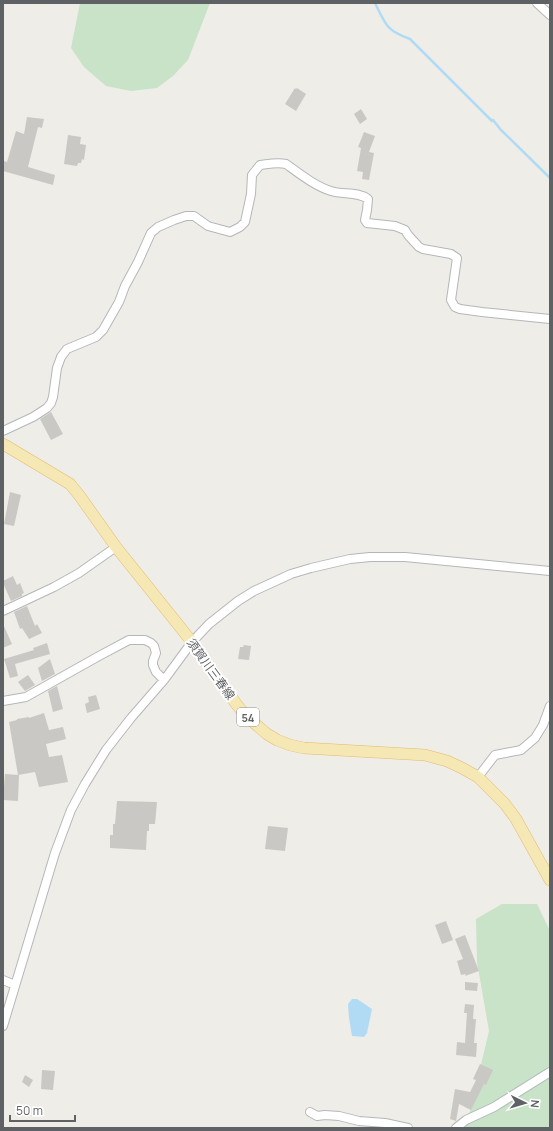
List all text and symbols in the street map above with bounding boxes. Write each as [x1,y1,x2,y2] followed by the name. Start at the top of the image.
[183,635,239,703] street label: 須賀川三春線
[237,708,259,726] road number: 54
[505,1083,545,1123] north arrow
[10,1097,75,1123] scale bar
[528,1099,543,1109] text: N
[16,1102,43,1119] text: 50 m

